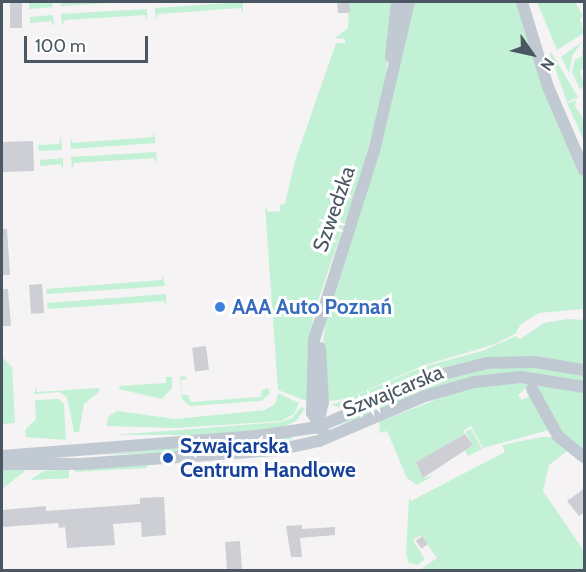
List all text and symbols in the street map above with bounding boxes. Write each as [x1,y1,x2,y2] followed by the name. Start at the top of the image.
[27,24,152,62] scale bar
[502,24,562,84] north arrow
[35,35,86,57] text: 100 m
[536,54,558,74] text: N
[308,163,360,255] street label: Szwedzka
[232,294,392,320] place label: AAA Auto Poznań
[213,300,227,314] marker: AAA Auto Poznań
[339,359,447,423] street label: Szwajcarska
[180,433,356,483] place label: Szwajcarska Centrum Handlowe
[161,451,175,465] marker: Szwajcarska Centrum Handlowe

